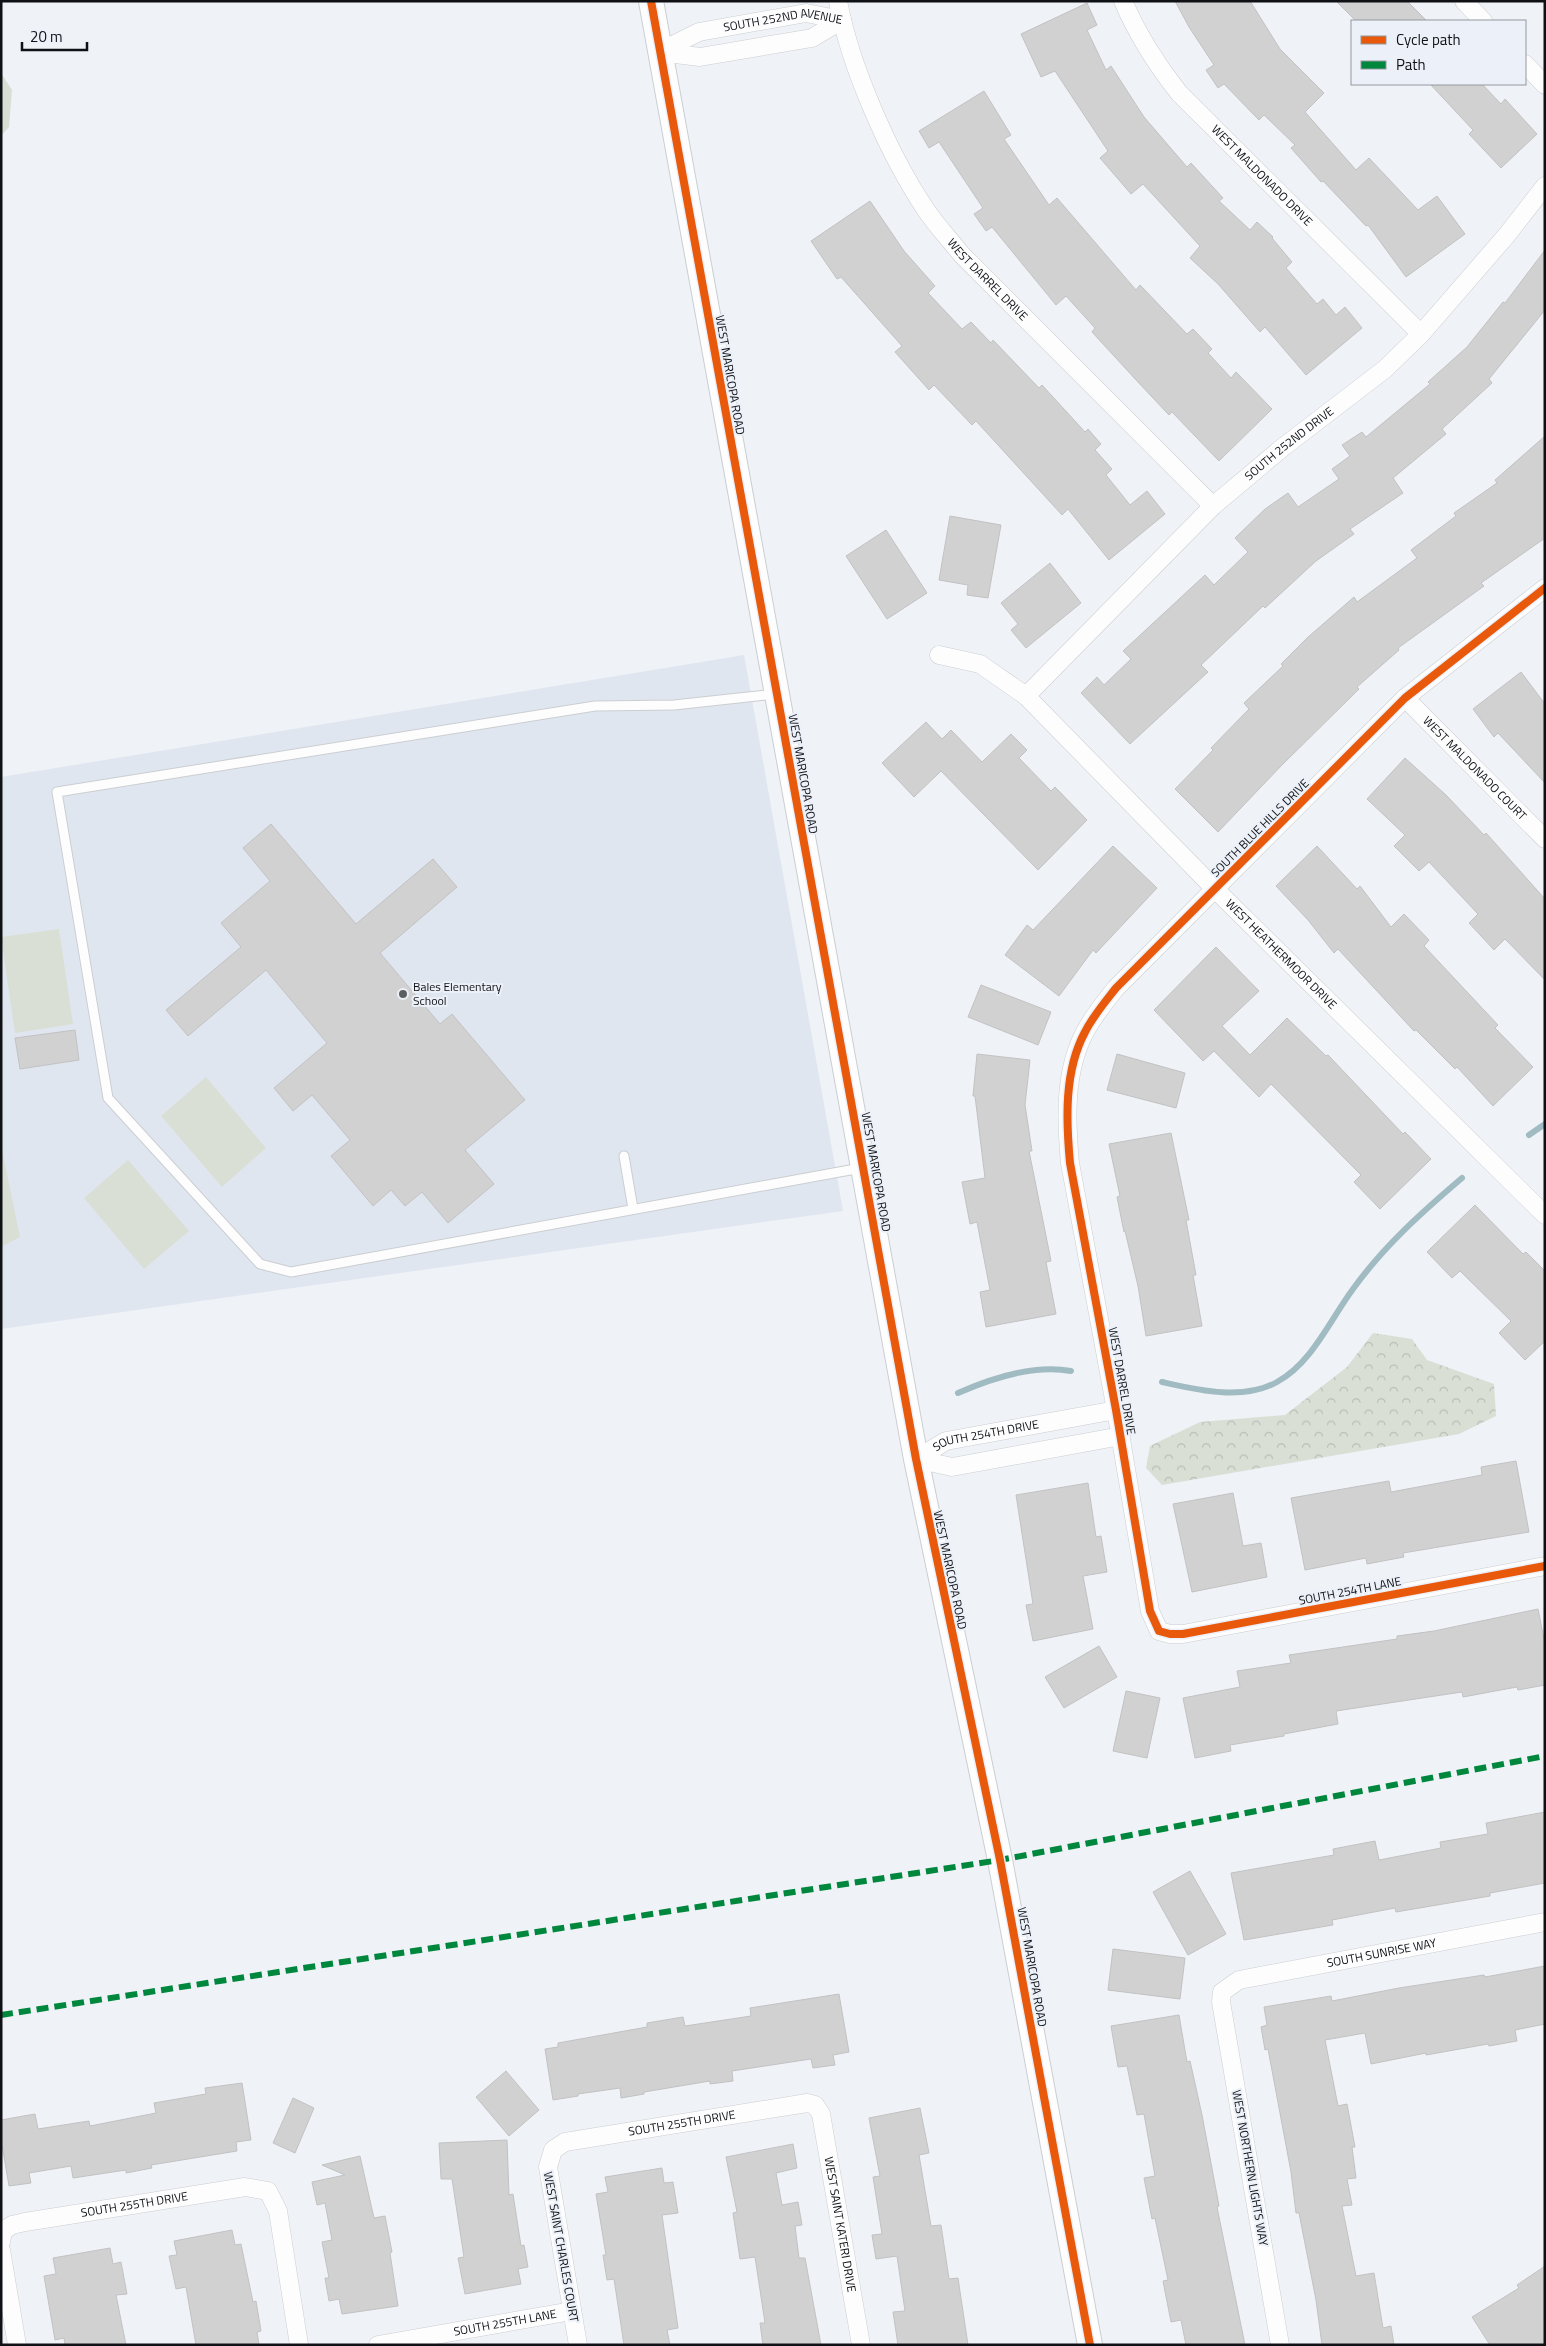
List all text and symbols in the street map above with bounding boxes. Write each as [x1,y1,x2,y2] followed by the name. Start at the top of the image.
[722,3,845,37] street label: SOUTH 252ND AVENUE
[22,20,88,52] scale bar
[1351,20,1526,85] legend
[30,25,63,48] text: 20 m
[1396,28,1461,51] text: Cycle path
[1396,53,1426,76] text: Path
[1207,120,1318,230] street label: WEST MALDONADO DRIVE
[943,234,1033,325] street label: WEST DARREL DRIVE
[711,314,750,436] street label: WEST MARICOPA ROAD
[1240,401,1338,485] street label: SOUTH 252ND DRIVE
[1419,711,1532,825] street label: WEST MALDONADO COURT
[784,713,823,835] street label: WEST MARICOPA ROAD
[1206,774,1313,881] street label: SOUTH BLUE HILLS DRIVE
[1221,894,1342,1014] street label: WEST HEATHERMOOR DRIVE
[413,977,502,1010] place label: Bales Elementary School
[397,988,409,1000] marker: Bales Elementary School
[857,1111,896,1233] street label: WEST MARICOPA ROAD
[1104,1326,1141,1437] street label: WEST DARREL DRIVE
[929,1414,1041,1456] street label: SOUTH 254TH DRIVE
[929,1509,972,1631] street label: WEST MARICOPA ROAD
[1297,1571,1403,1610] street label: SOUTH 254TH LANE
[1013,1906,1052,2028] street label: WEST MARICOPA ROAD
[1325,1933,1438,1972] street label: SOUTH SUNRISE WAY
[1227,2088,1274,2248] street label: WEST NORTHERN LIGHTS WAY
[627,2105,737,2141] street label: SOUTH 255TH DRIVE
[820,2155,862,2294] street label: WEST SAINT KATERI DRIVE
[539,2170,584,2324] street label: WEST SAINT CHARLES COURT
[79,2186,190,2222] street label: SOUTH 255TH DRIVE
[452,2304,558,2341] street label: SOUTH 255TH LANE

